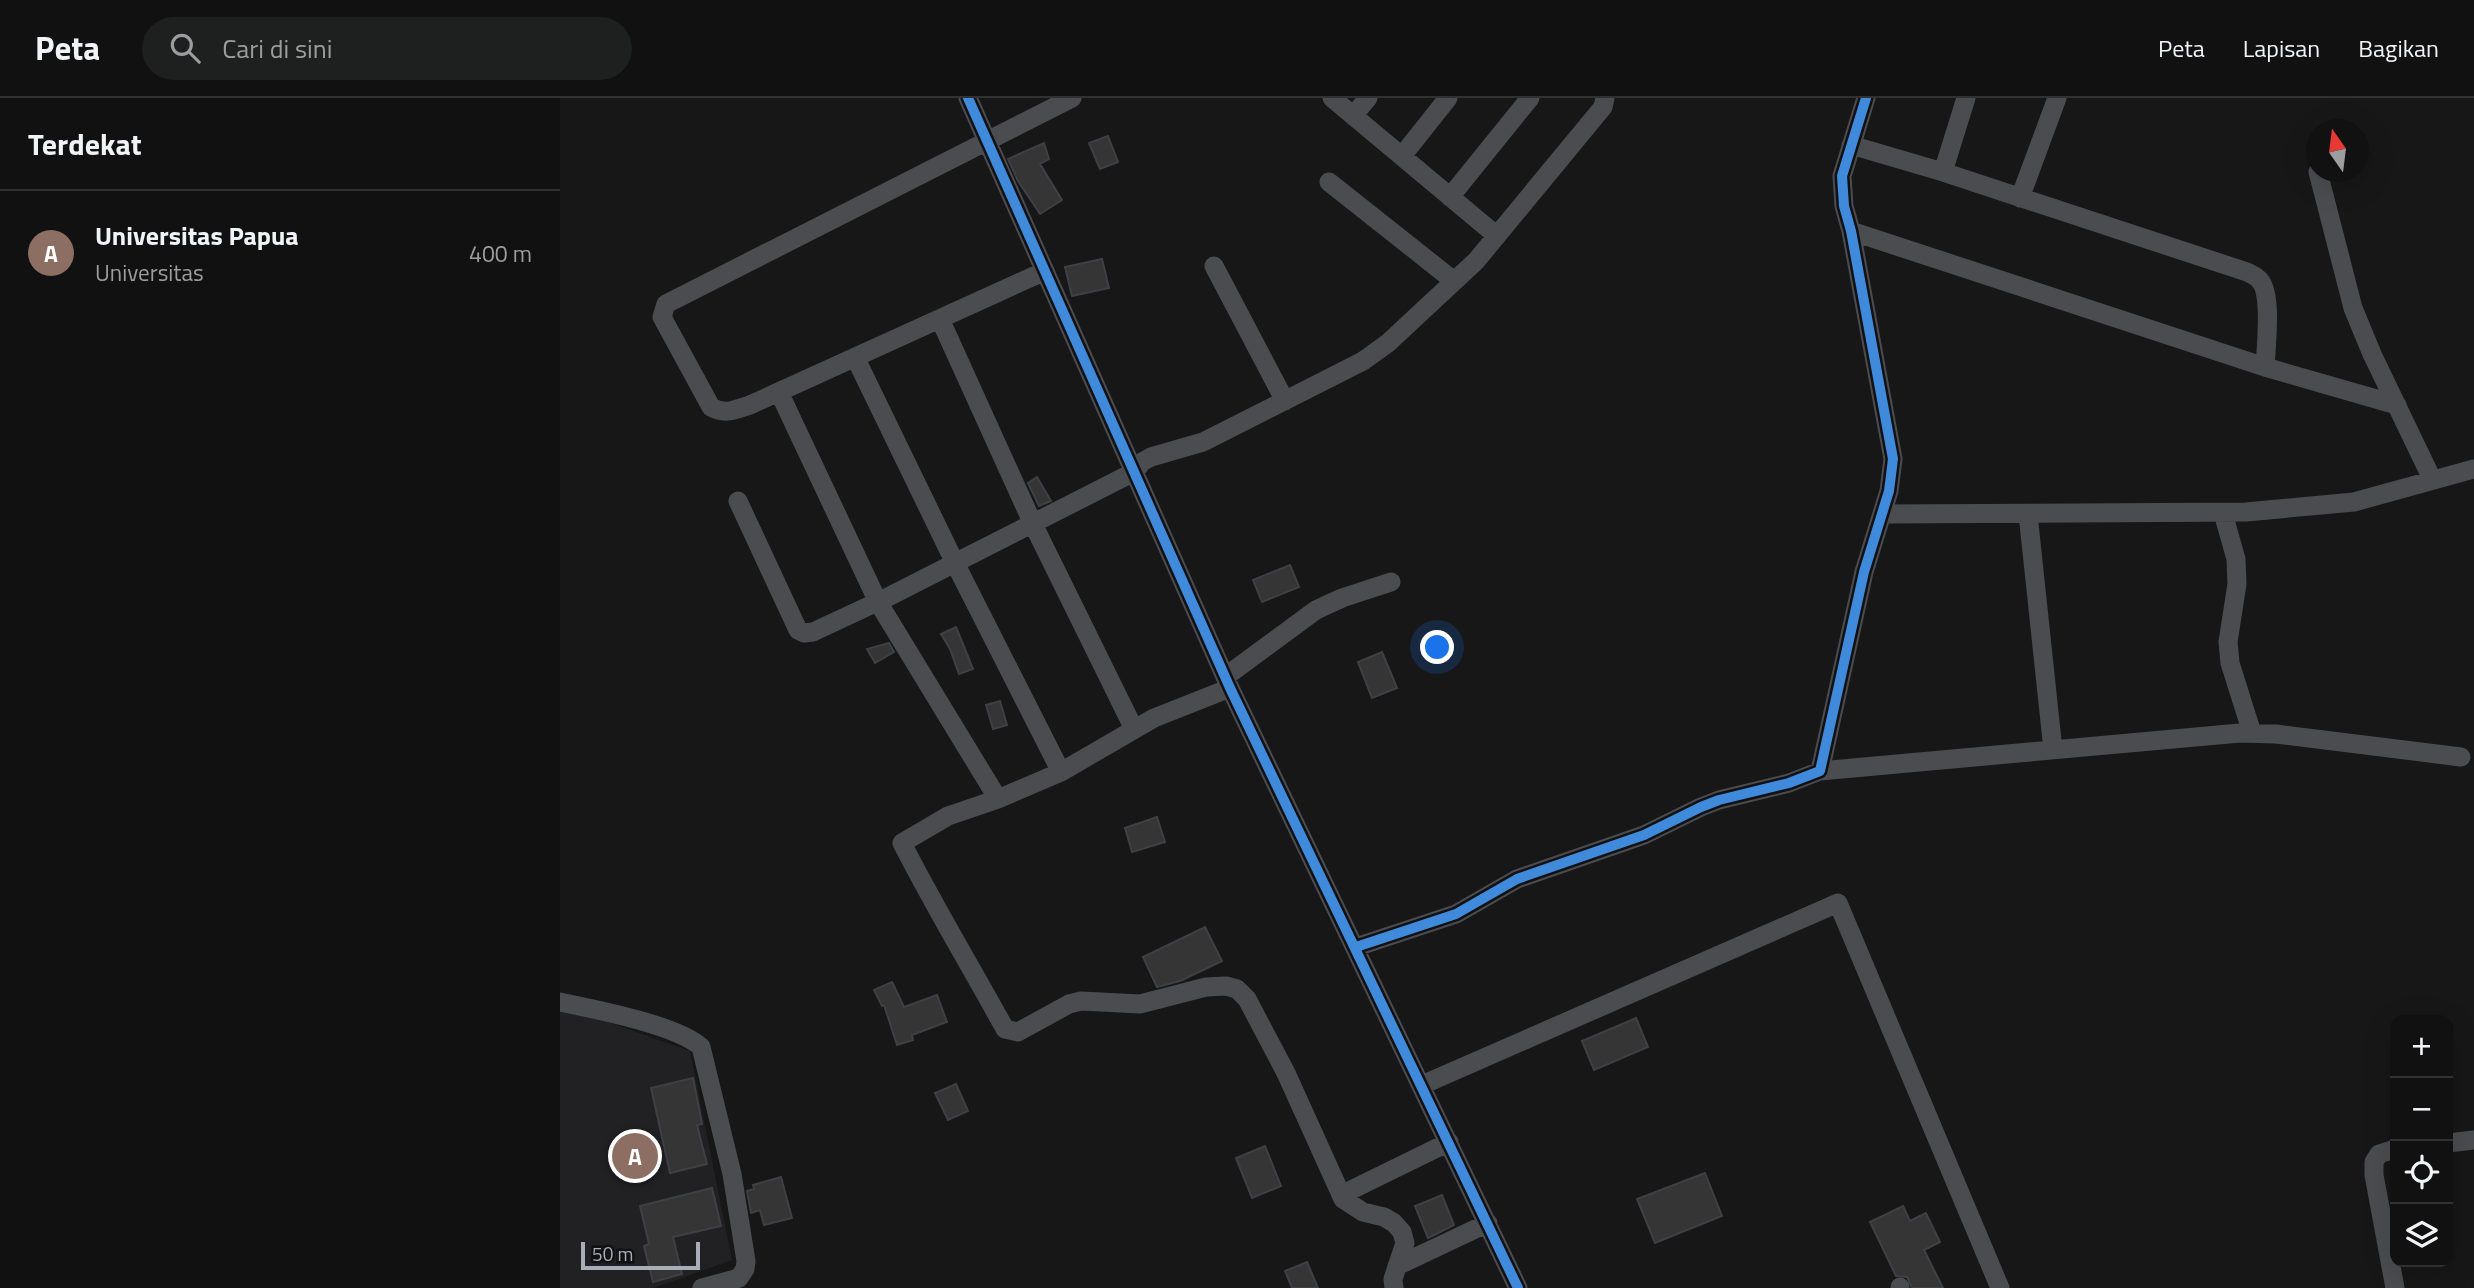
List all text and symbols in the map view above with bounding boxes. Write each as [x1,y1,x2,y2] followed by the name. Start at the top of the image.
[142,17,632,80] search box
[35,23,100,73] text: Peta
[166,29,204,67] icon: search
[222,29,332,68] text: Cari di sini
[2158,30,2205,66] text: Peta
[2243,30,2320,66] text: Lapisan
[2358,30,2439,66] text: Bagikan
[2306,119,2369,182] north arrow
[28,121,142,167] text: Terdekat
[95,216,299,255] text: Universitas Papua
[44,236,58,271] text: A
[469,236,532,271] text: 400 m
[95,255,204,290] text: Universitas
[1420,630,1454,664] your location
[2390,1015,2453,1267] map controls
[2390,1015,2453,1078] button: +
[2390,1078,2453,1141] button: −
[612,1130,658,1182] pin: A
[2390,1141,2453,1204] button: locate
[2390,1204,2453,1267] button: layers
[581,1239,700,1271] scale bar
[592,1239,633,1268] text: 50 m

